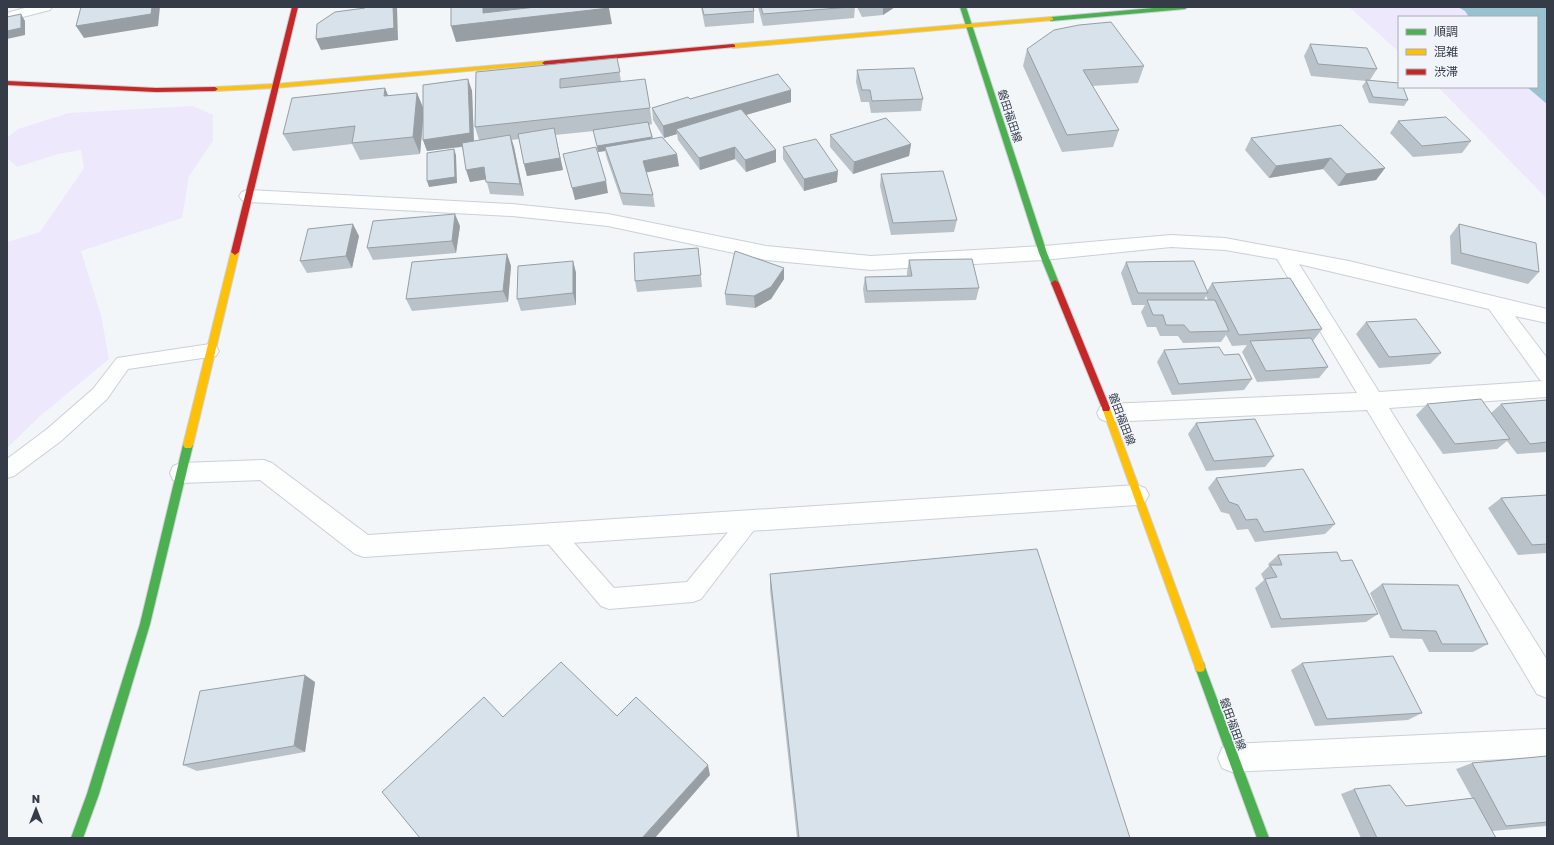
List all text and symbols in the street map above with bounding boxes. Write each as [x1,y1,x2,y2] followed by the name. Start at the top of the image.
[1398,16,1538,88] legend
[1434,24,1458,39] text: 順調
[1434,44,1458,59] text: 混雑
[1434,64,1458,79] text: 渋滞
[996,88,1025,144] street label: 磐田福田線
[1107,391,1138,447] street label: 磐田福田線
[1218,696,1249,752] street label: 磐田福田線
[16,789,56,829] north arrow
[32,792,40,805] text: N

